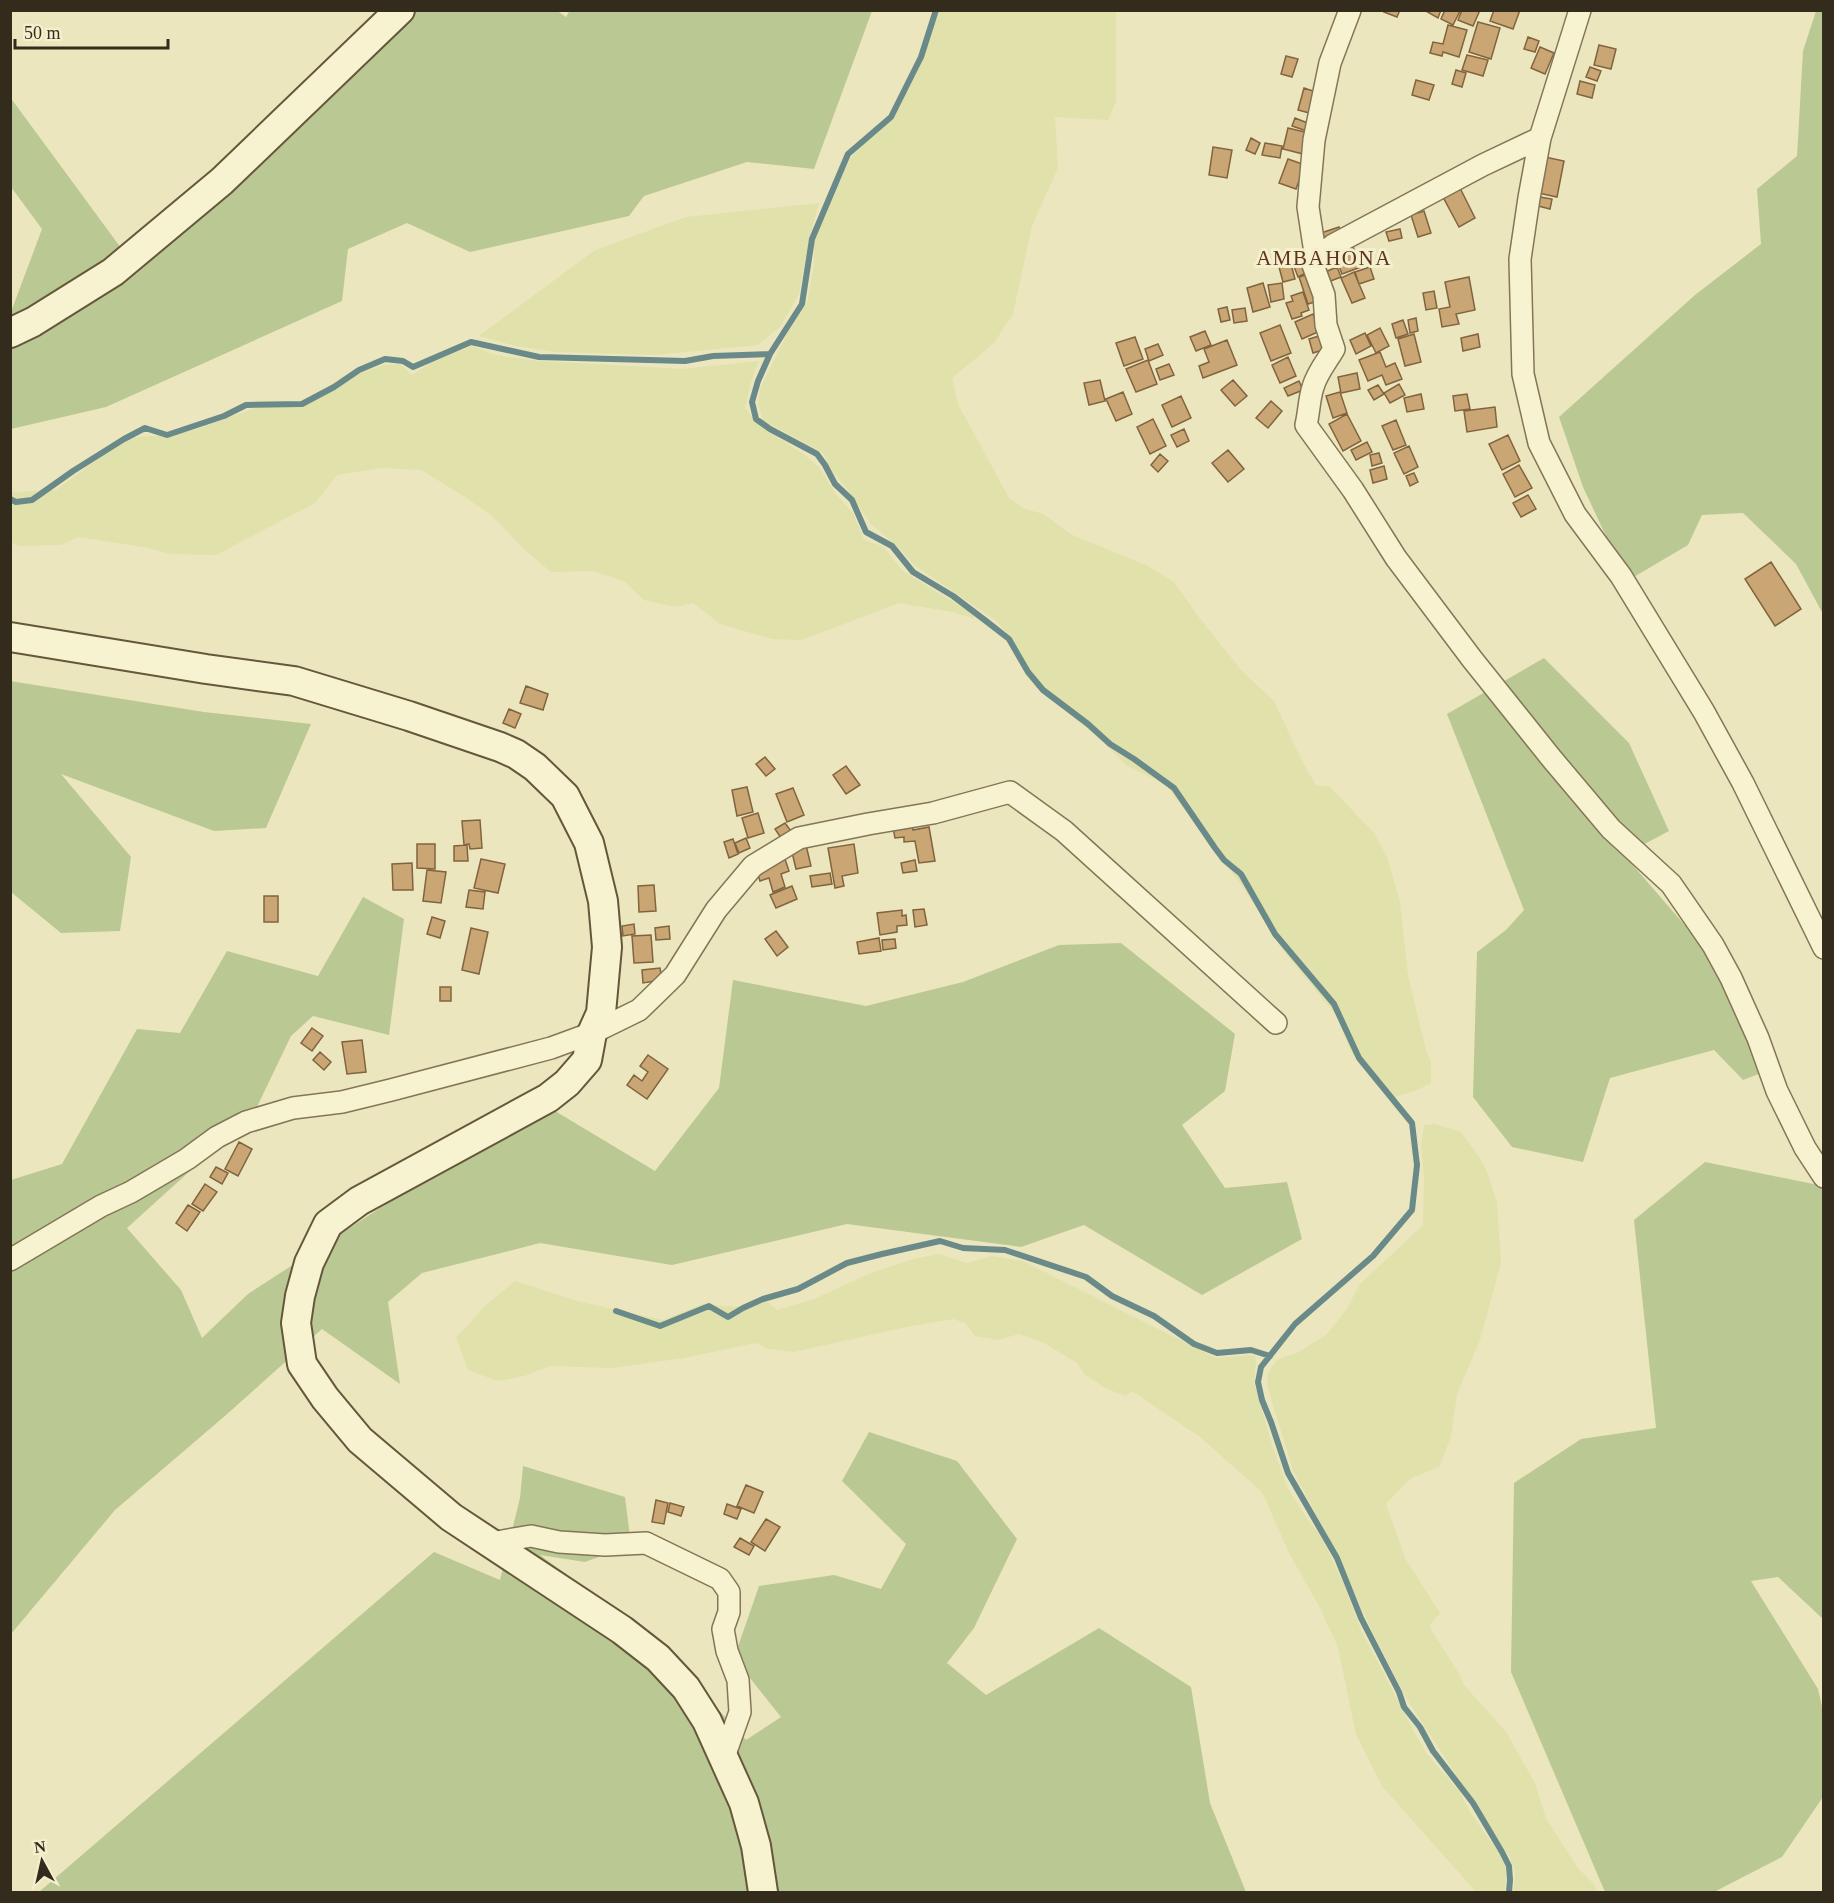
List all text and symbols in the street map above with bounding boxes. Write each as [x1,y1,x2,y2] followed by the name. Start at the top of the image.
[15,12,168,50] scale bar
[24,23,61,43] text: 50 m
[1256,246,1392,270] district label: AMBAHONA
[12,1831,72,1891] north arrow
[33,1837,47,1856] text: N

